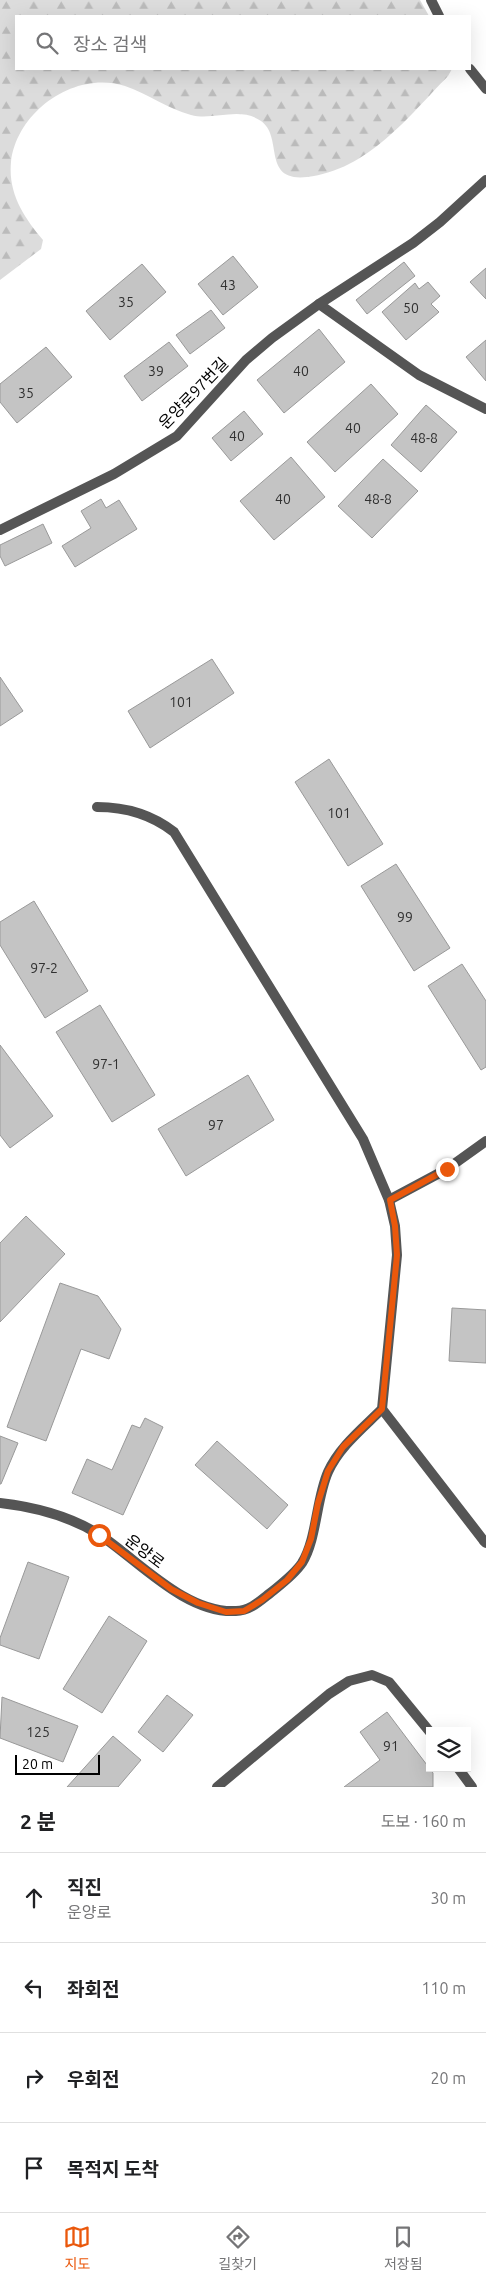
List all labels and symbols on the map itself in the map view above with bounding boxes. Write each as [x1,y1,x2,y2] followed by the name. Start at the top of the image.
[220,277,236,293] house number: 43
[118,294,134,310] house number: 35
[403,300,419,316] house number: 50
[155,354,231,432] street label: 운양로97번길
[148,363,164,379] house number: 39
[293,363,309,379] house number: 40
[18,385,34,401] house number: 35
[345,420,361,436] house number: 40
[229,428,245,444] house number: 40
[410,430,438,446] house number: 48-8
[275,491,291,507] house number: 40
[364,491,392,507] house number: 48-8
[169,694,193,710] house number: 101
[327,805,351,821] house number: 101
[397,909,413,925] house number: 99
[30,960,58,976] house number: 97-2
[92,1056,120,1072] house number: 97-1
[208,1117,224,1133] house number: 97
[436,1158,459,1181] route end
[88,1524,111,1547] route start
[122,1531,168,1572] street label: 운양로
[26,1724,50,1740] house number: 125
[383,1738,399,1754] house number: 91
[15,1752,100,1775] scale bar

